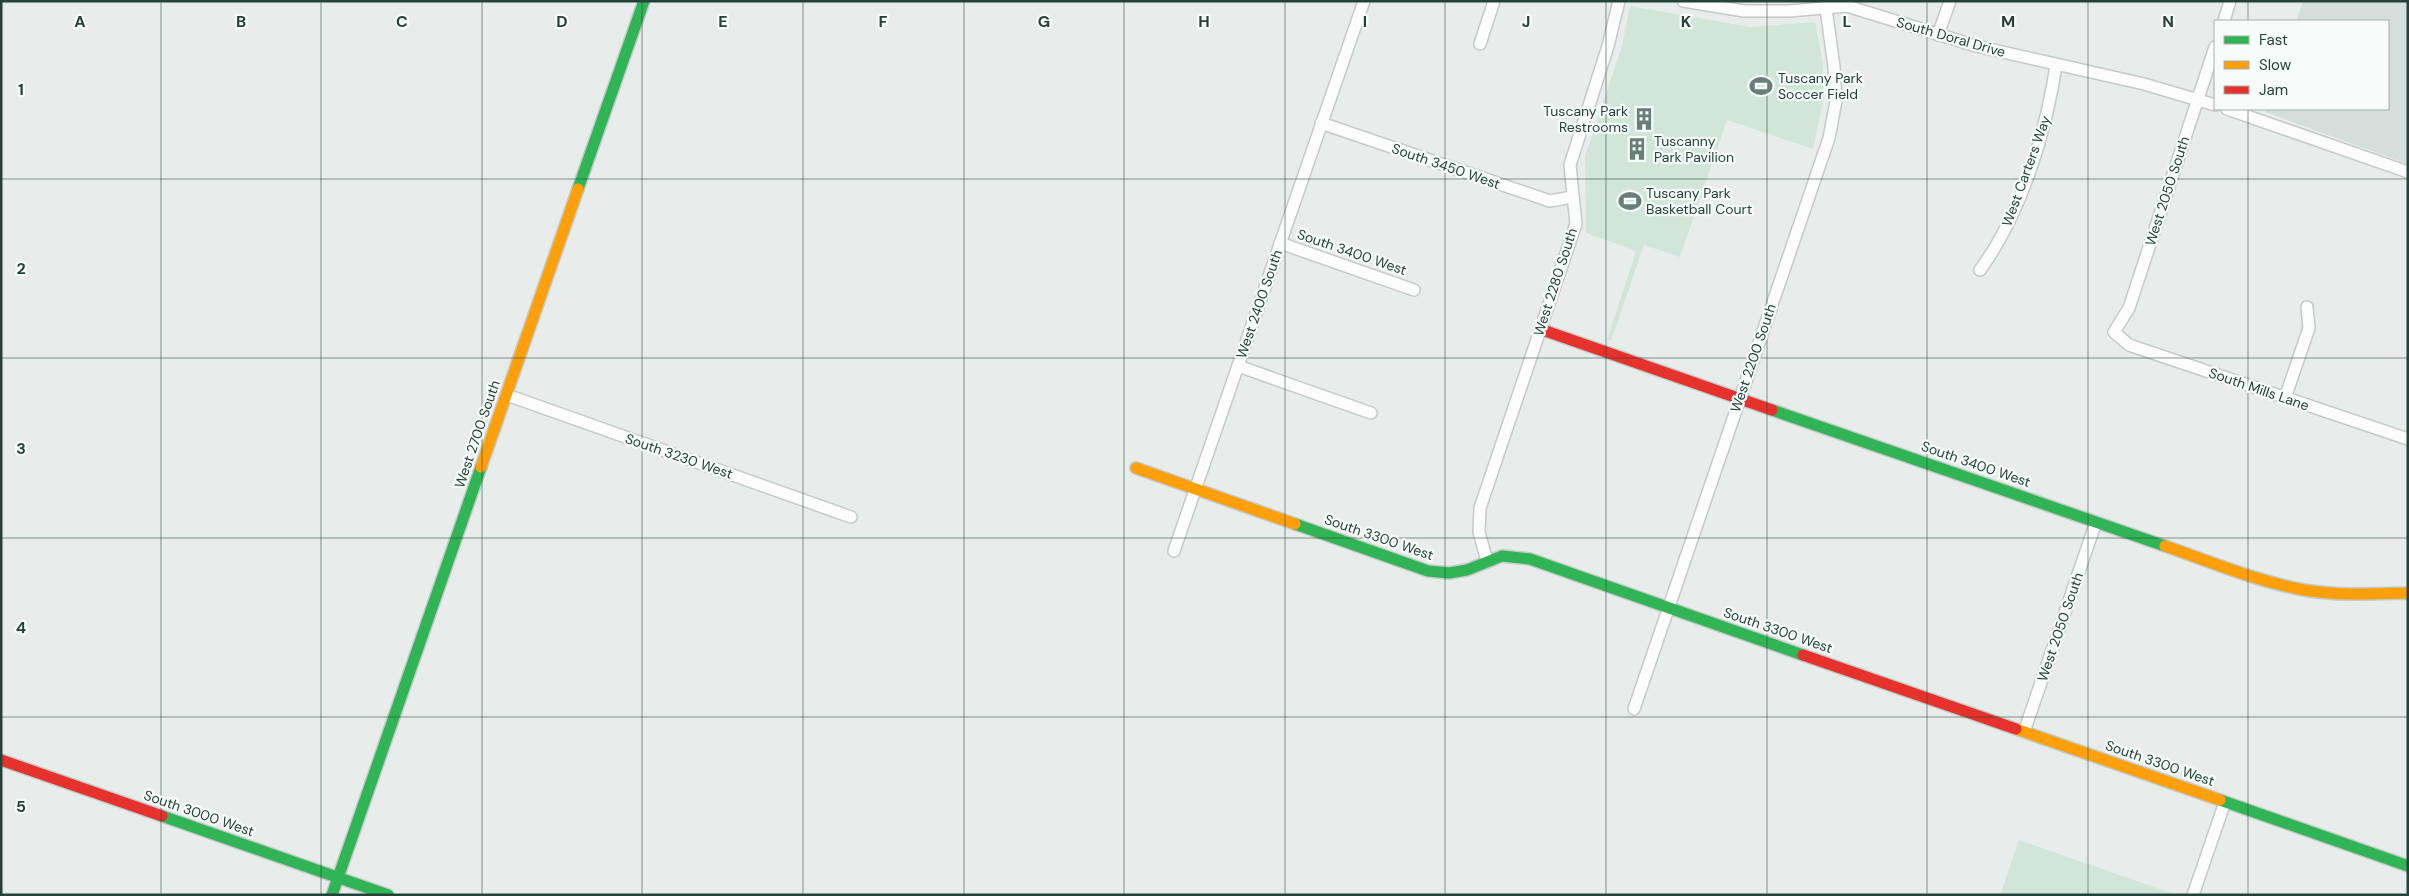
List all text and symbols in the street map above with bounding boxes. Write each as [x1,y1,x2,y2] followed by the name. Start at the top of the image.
[74,11,86,32] text: A
[236,11,246,32] text: B
[396,11,408,32] text: C
[556,11,568,32] text: D
[718,11,728,32] text: E
[879,11,888,32] text: F
[1038,11,1050,32] text: G
[1198,11,1210,32] text: H
[1363,11,1367,32] text: I
[1522,11,1530,32] text: J
[1681,11,1692,32] text: K
[1843,11,1852,32] text: L
[2001,11,2015,32] text: M
[2162,11,2174,32] text: N
[1894,13,2008,61] street label: South Doral Drive
[2214,20,2389,110] legend
[2259,30,2288,50] text: Fast
[2259,55,2292,75] text: Slow
[1778,69,1863,103] place label: Tuscany Park Soccer Field
[1748,73,1774,99] sports icon: Tuscany Park Soccer Field
[18,79,24,100] text: 1
[2259,80,2288,100] text: Jam
[1543,102,1628,136] place label: Tuscany Park Restrooms
[1631,106,1657,132] building icon: Tuscany Park Restrooms
[1998,113,2055,229] street label: West Carters Way
[1654,132,1734,166] place label: Tuscanny Park Pavilion
[2141,134,2193,248] street label: West 2050 South
[1624,136,1650,162] building icon: Tuscanny Park Pavilion
[1389,139,1503,193] street label: South 3450 West
[1646,184,1752,218] place label: Tuscany Park Basketball Court
[1617,188,1643,214] sports icon: Tuscany Park Basketball Court
[1295,225,1409,279] street label: South 3400 West
[1529,226,1581,338] street label: West 2280 South
[1232,247,1286,361] street label: West 2400 South
[16,258,26,279] text: 2
[1726,301,1780,415] street label: West 2200 South
[2207,363,2312,415] street label: South Mills Lane
[450,378,504,490] street label: West 2700 South
[623,429,735,483] street label: South 3230 West
[1919,437,2033,491] street label: South 3400 West
[16,438,26,459] text: 3
[1322,510,1436,564] street label: South 3300 West
[2033,570,2087,684] street label: West 2050 South
[1721,603,1835,657] street label: South 3300 West
[16,617,26,638] text: 4
[2103,736,2217,790] street label: South 3300 West
[141,786,257,840] street label: South 3000 West
[16,796,26,817] text: 5

